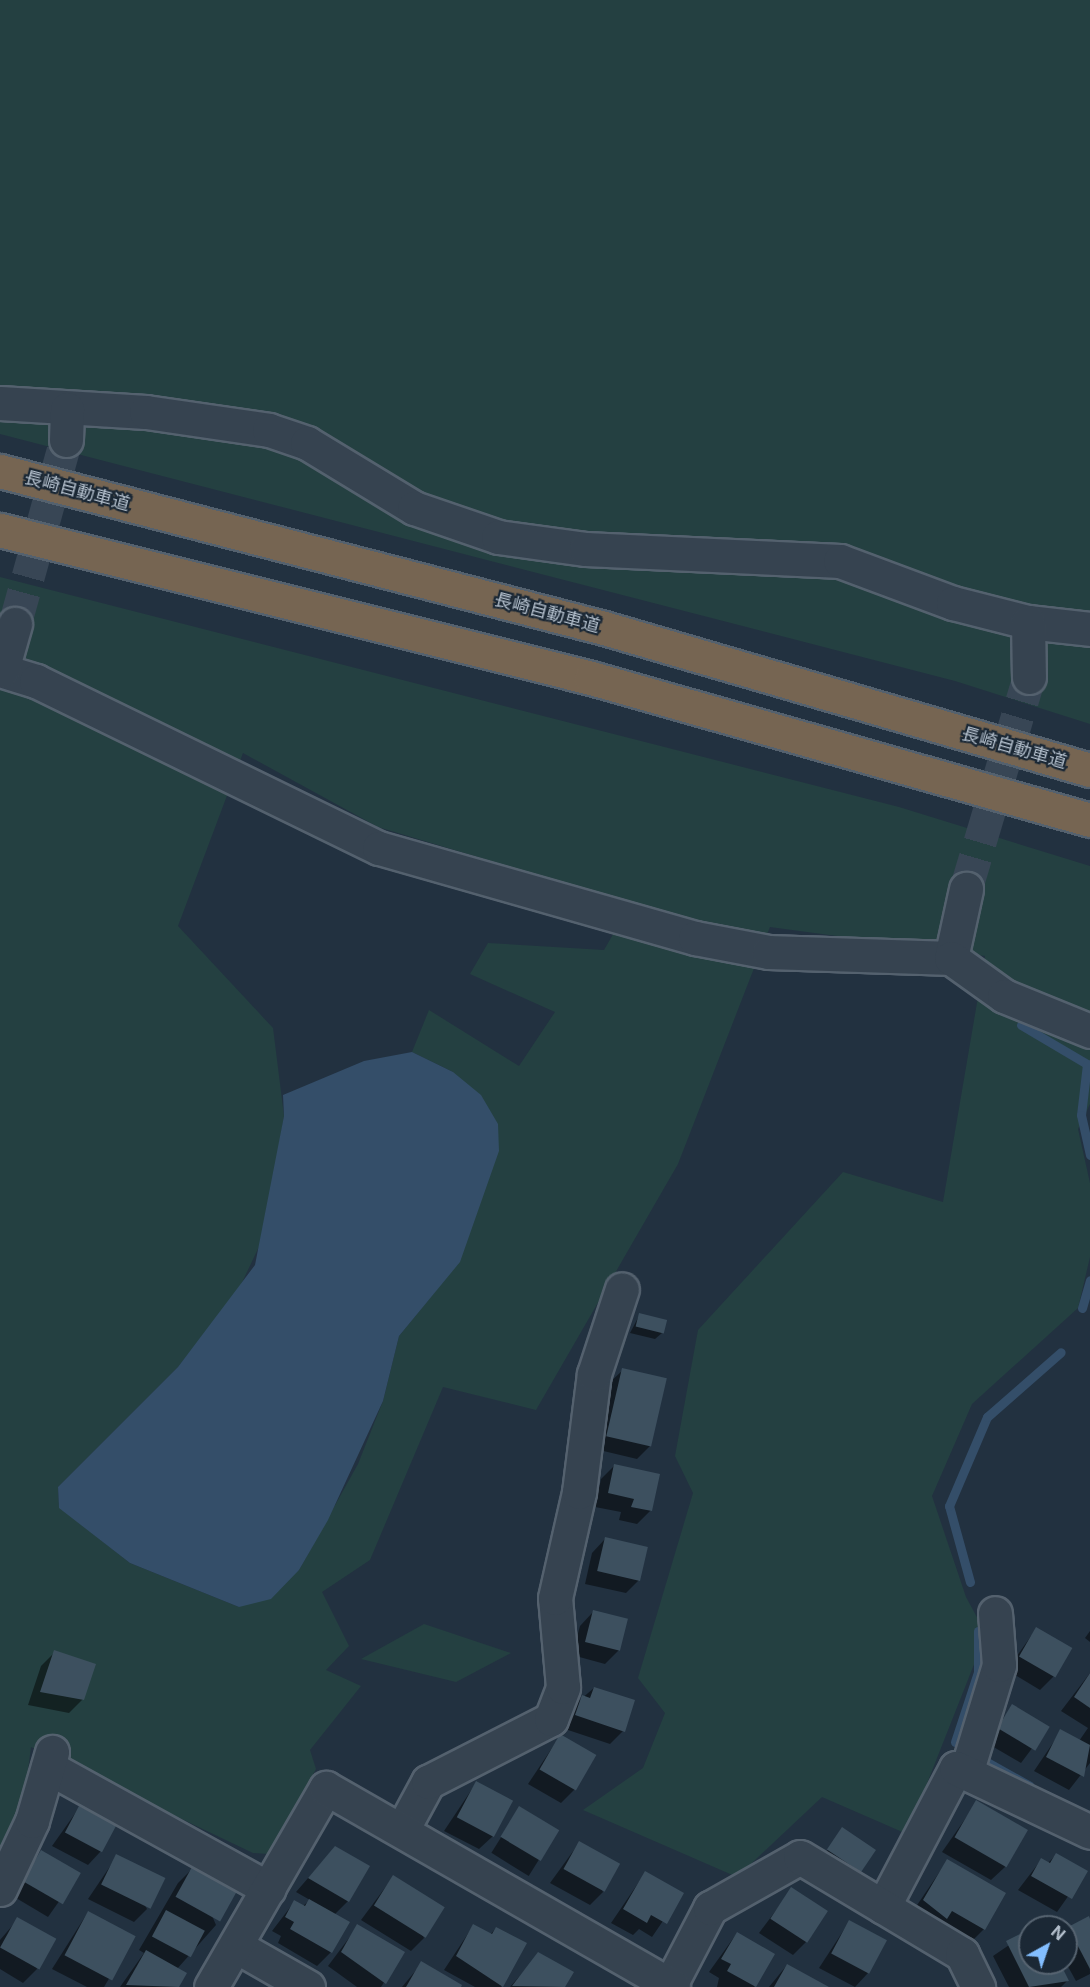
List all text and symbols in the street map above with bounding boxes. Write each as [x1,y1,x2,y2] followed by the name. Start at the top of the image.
[22,467,132,515] street label: 長崎自動車道
[492,589,602,637] street label: 長崎自動車道
[959,723,1069,773] street label: 長崎自動車道
[1018,1915,1078,1975] north arrow
[1047,1921,1069,1944] text: N

